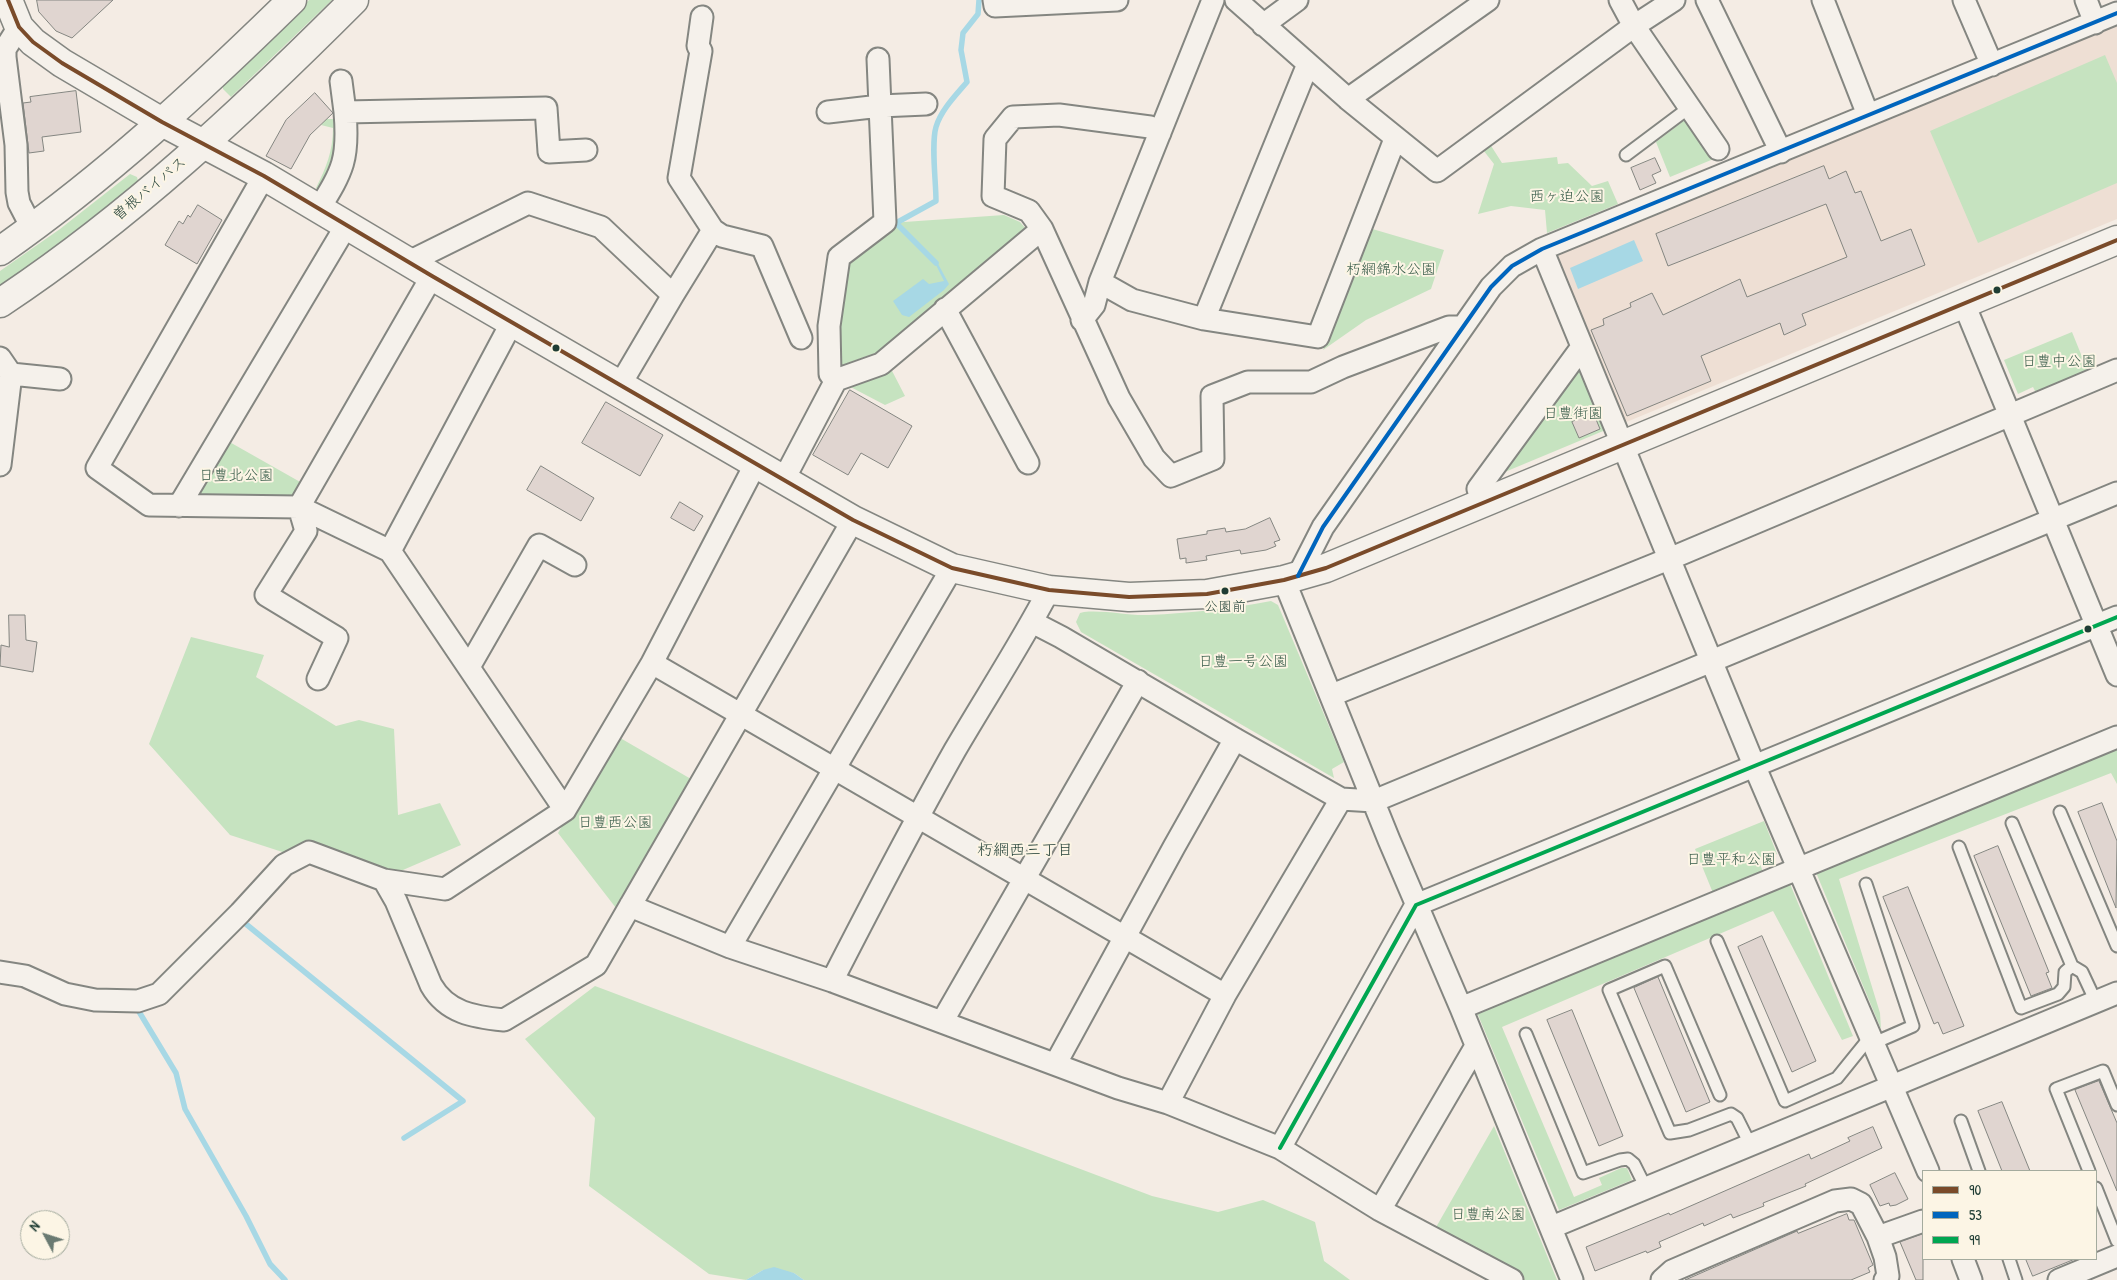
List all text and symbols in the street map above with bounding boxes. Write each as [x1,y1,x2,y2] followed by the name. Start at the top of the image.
[110,153,190,225] street label: 曽根バイパス
[1530,188,1604,206] park label: 西ヶ迫公園
[1346,261,1436,279] park label: 朽網錦水公園
[1992,285,2002,295] unlabelled marker
[551,343,561,353] unlabelled marker
[2022,353,2096,371] park label: 日豊中公園
[1543,405,1603,423] park label: 日豊街園
[199,467,273,485] park label: 日豊北公園
[1220,586,1230,596] marker: 公園前
[1204,599,1246,615] place label: 公園前
[2083,624,2093,634] unlabelled marker
[1198,653,1288,671] park label: 日豊一号公園
[578,814,652,832] park label: 日豊西公園
[977,841,1073,861] district label: 朽網西三丁目
[1686,851,1776,869] park label: 日豊平和公園
[1922,1170,2097,1260] legend
[1969,1179,1981,1200] text: 90
[1969,1204,1982,1225] text: 53
[1451,1206,1525,1224] park label: 日豊南公園
[20,1210,70,1260] north arrow
[24,1217,44,1235] text: N
[1969,1229,1980,1250] text: 99

